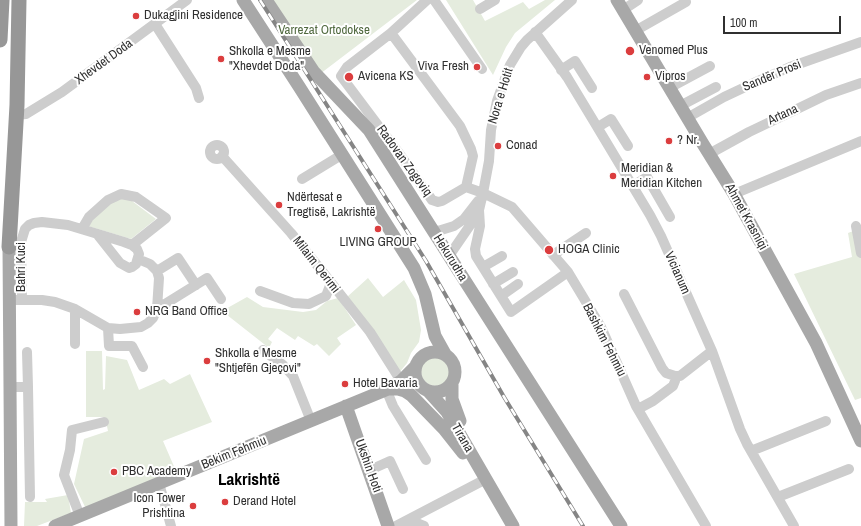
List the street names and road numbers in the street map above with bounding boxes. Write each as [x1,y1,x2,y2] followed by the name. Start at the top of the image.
[72,36,136,88] street label: Xhevdet Doda
[740,57,804,95] street label: Sandër Prosi
[485,66,517,126] street label: Nora e Hotit
[765,101,801,129] street label: Artana
[373,122,435,200] street label: Radovan Zogoviq
[721,181,771,253] street label: Ahmet Krasniqi
[430,232,470,284] street label: Hekurudha
[289,234,343,296] street label: Milaim Qerimi
[14,242,30,292] street label: Bahri Kuci
[661,249,693,297] street label: Vicianum
[579,301,629,379] street label: Bashkim Fehmiu
[448,421,476,455] street label: Tirana
[199,433,269,473] street label: Bekim Fehmiu
[351,437,385,495] street label: Ukshin Hoti

